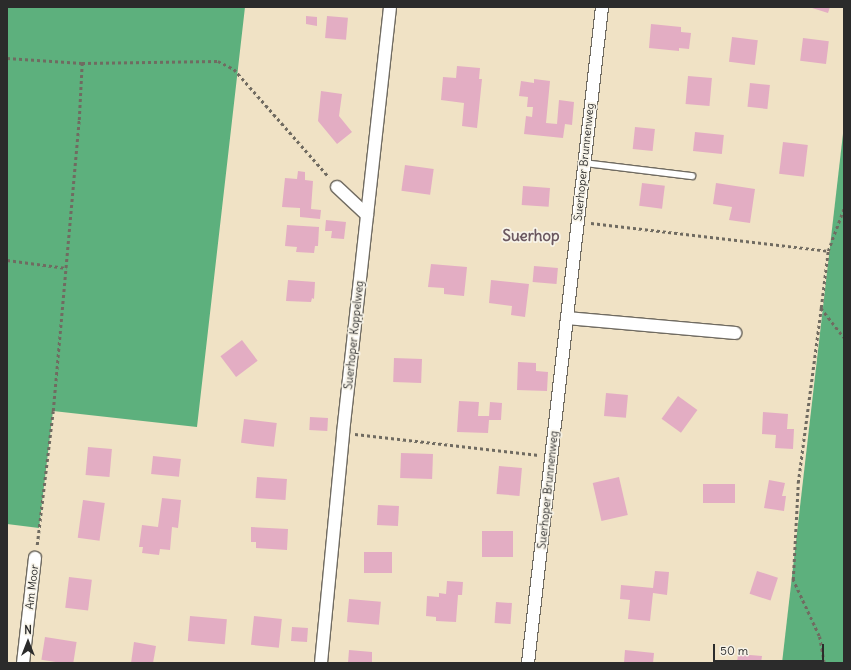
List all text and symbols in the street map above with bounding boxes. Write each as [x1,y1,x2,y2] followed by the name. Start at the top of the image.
[571,102,597,222] street label: Suerhoper Brunnenweg
[503,227,559,245] district label: Suerhop
[342,280,366,390] street label: Suerhoper Koppelweg
[535,430,561,550] street label: Suerhoper Brunnenweg
[23,564,41,610] street label: Am Moor
[8,622,48,662] north arrow
[24,623,32,637] text: N
[715,636,826,662] scale bar
[720,643,748,658] text: 50 m

